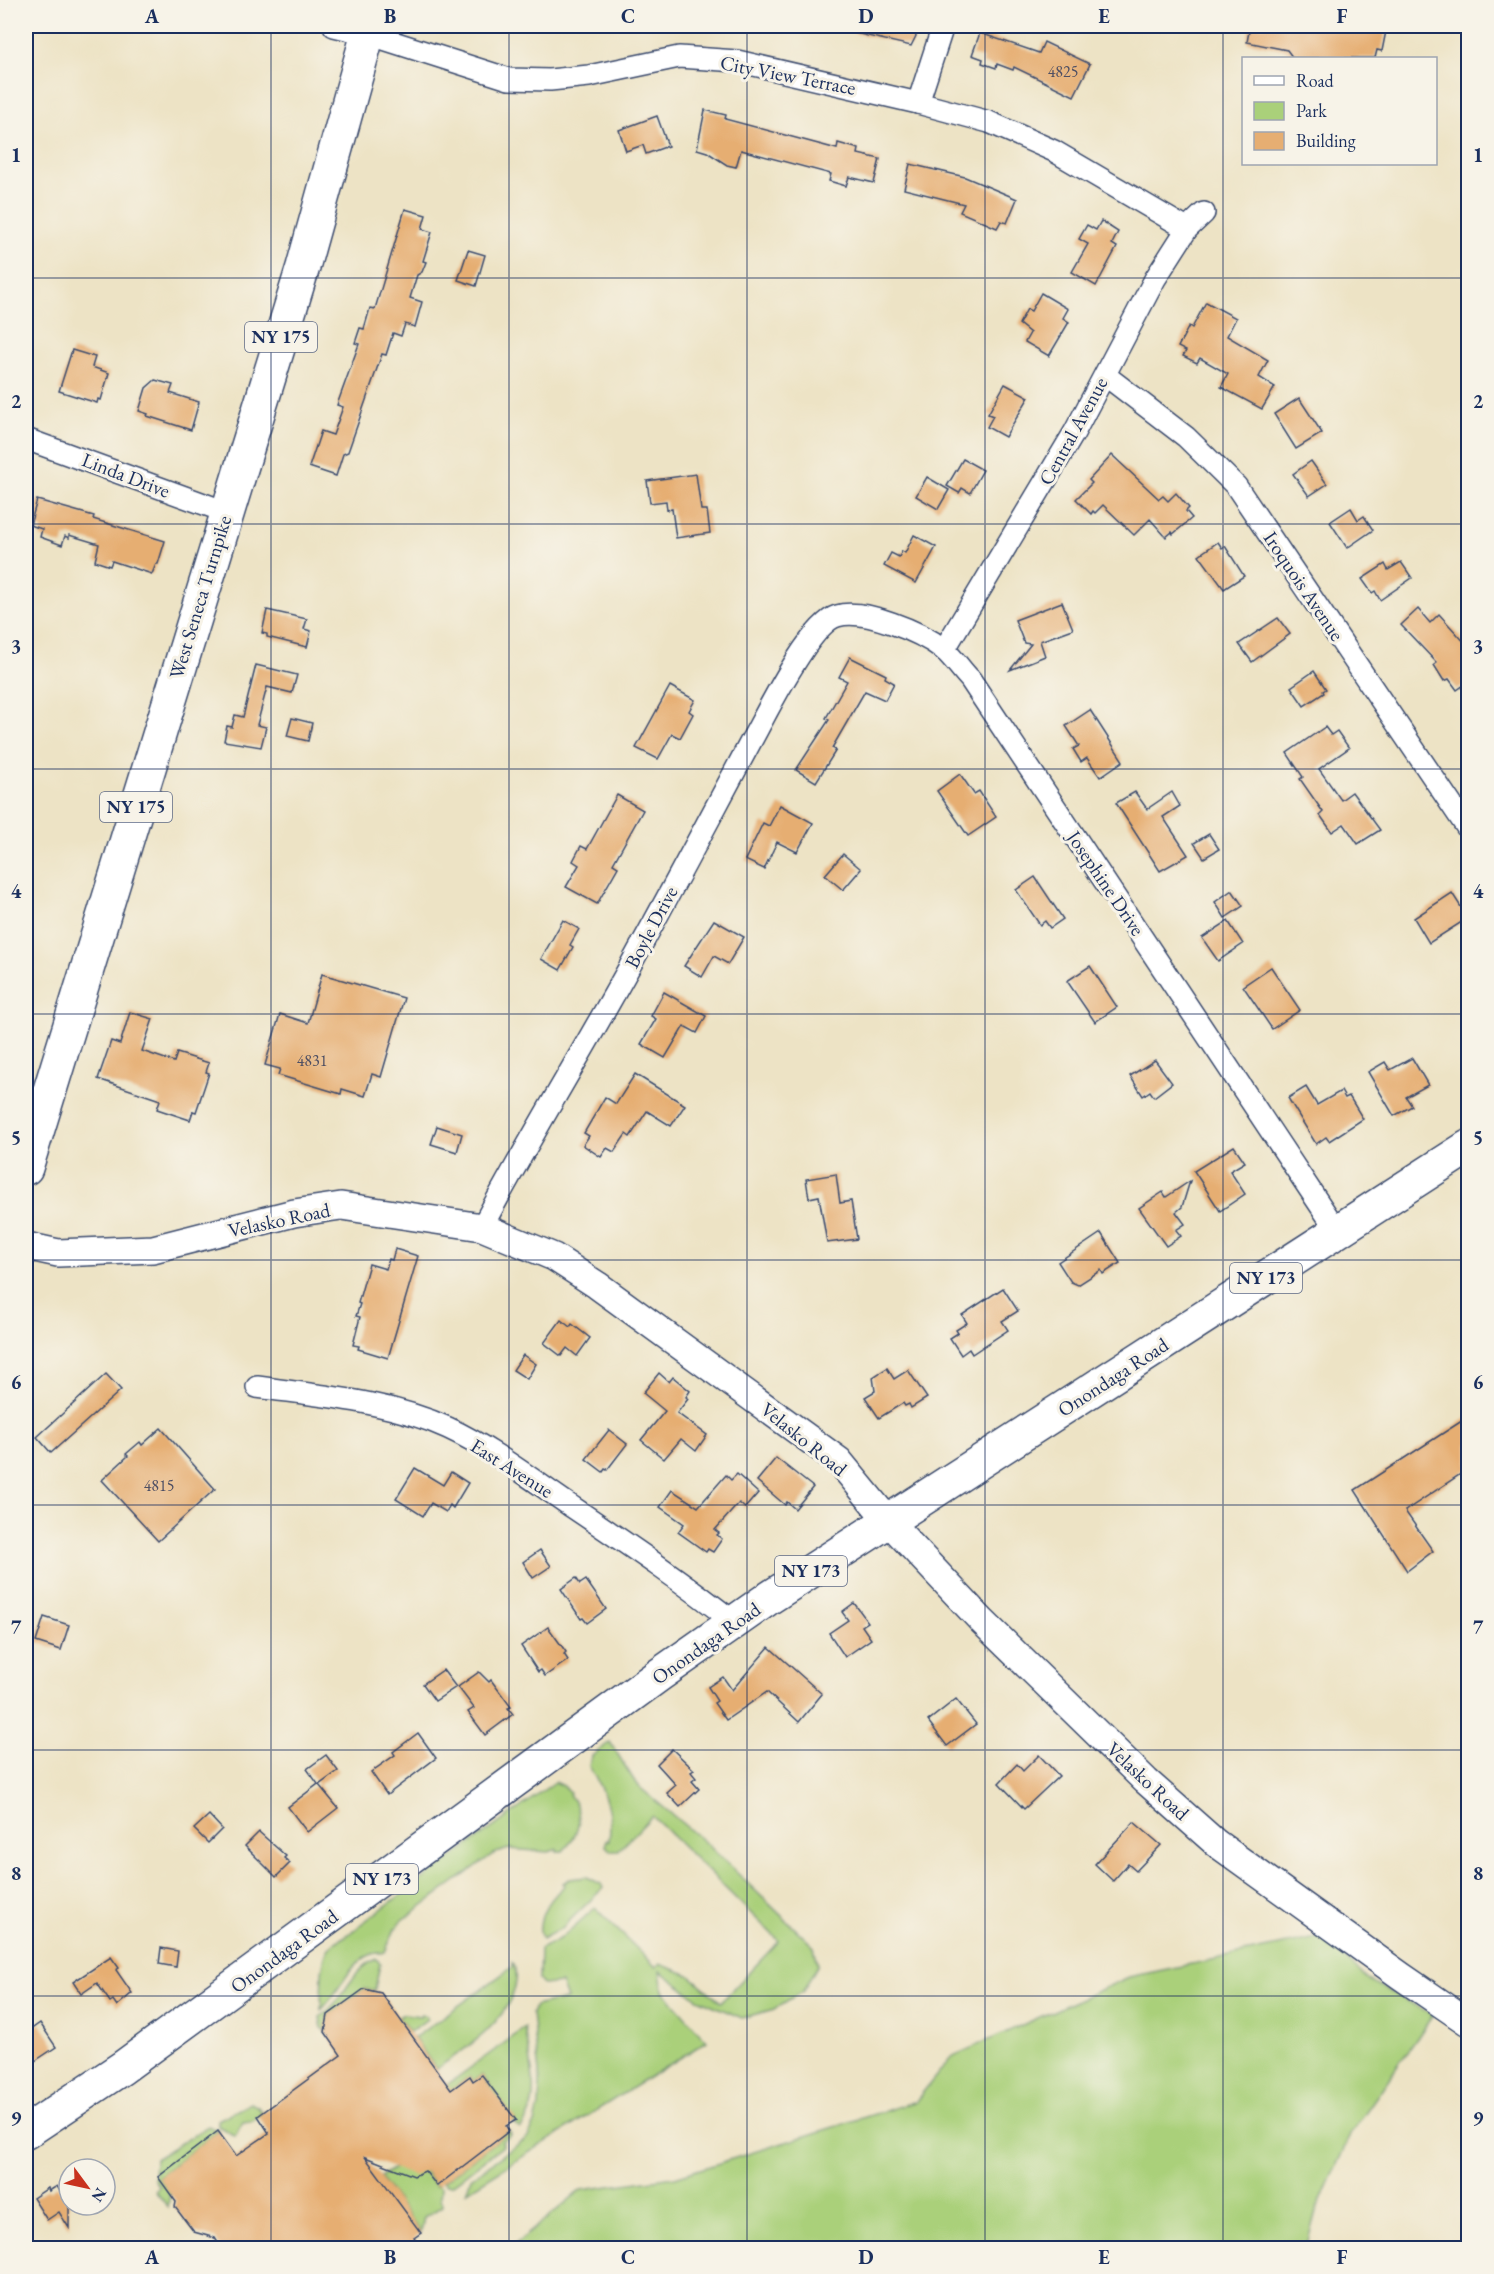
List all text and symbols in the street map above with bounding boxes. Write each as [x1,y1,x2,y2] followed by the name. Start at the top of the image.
[144,3,160,29] text: A
[384,3,396,29] text: B
[621,3,635,29] text: C
[858,3,874,29] text: D
[1098,3,1110,29] text: E
[1337,3,1348,29] text: F
[718,49,858,101] street label: City View Terrace
[1242,57,1437,165] legend
[1048,61,1078,82] house number: 4825
[1296,69,1335,92] text: Road
[1296,99,1327,122] text: Park
[1296,129,1356,152] text: Building
[11,142,21,168] text: 1
[1473,142,1483,168] text: 1
[245,322,317,352] road number: NY 175
[1033,372,1113,490] street label: Central Avenue
[11,388,22,414] text: 2
[1473,388,1484,414] text: 2
[78,446,174,504] street label: Linda Drive
[163,512,237,682] street label: West Seneca Turnpike
[1258,526,1350,646] street label: Iroquois Avenue
[11,633,21,659] text: 3
[1473,633,1483,659] text: 3
[100,792,172,822] road number: NY 175
[1060,824,1151,941] street label: Josephine Drive
[11,878,22,904] text: 4
[1473,878,1484,904] text: 4
[619,881,684,972] street label: Boyle Drive
[297,1050,327,1071] house number: 4831
[11,1124,21,1150] text: 5
[1473,1124,1483,1150] text: 5
[226,1196,333,1243] street label: Velasko Road
[1230,1263,1302,1293] road number: NY 173
[1053,1331,1174,1422] street label: Onondaga Road
[11,1369,22,1395] text: 6
[1473,1369,1484,1395] text: 6
[756,1396,853,1482] street label: Velasko Road
[466,1432,558,1504] street label: East Avenue
[144,1475,174,1496] house number: 4815
[775,1556,847,1586] road number: NY 173
[647,1595,766,1690] street label: Onondaga Road
[11,1614,22,1640] text: 7
[1473,1614,1484,1640] text: 7
[1101,1736,1195,1826] street label: Velasko Road
[11,1860,21,1886] text: 8
[1473,1860,1483,1886] text: 8
[346,1864,418,1894] road number: NY 173
[225,1903,344,1999] street label: Onondaga Road
[11,2105,22,2131] text: 9
[1473,2105,1484,2131] text: 9
[57,2157,117,2217] north arrow
[87,2184,111,2206] text: N
[144,2244,160,2270] text: A
[384,2244,396,2270] text: B
[621,2244,635,2270] text: C
[858,2244,874,2270] text: D
[1098,2244,1110,2270] text: E
[1337,2244,1348,2270] text: F

